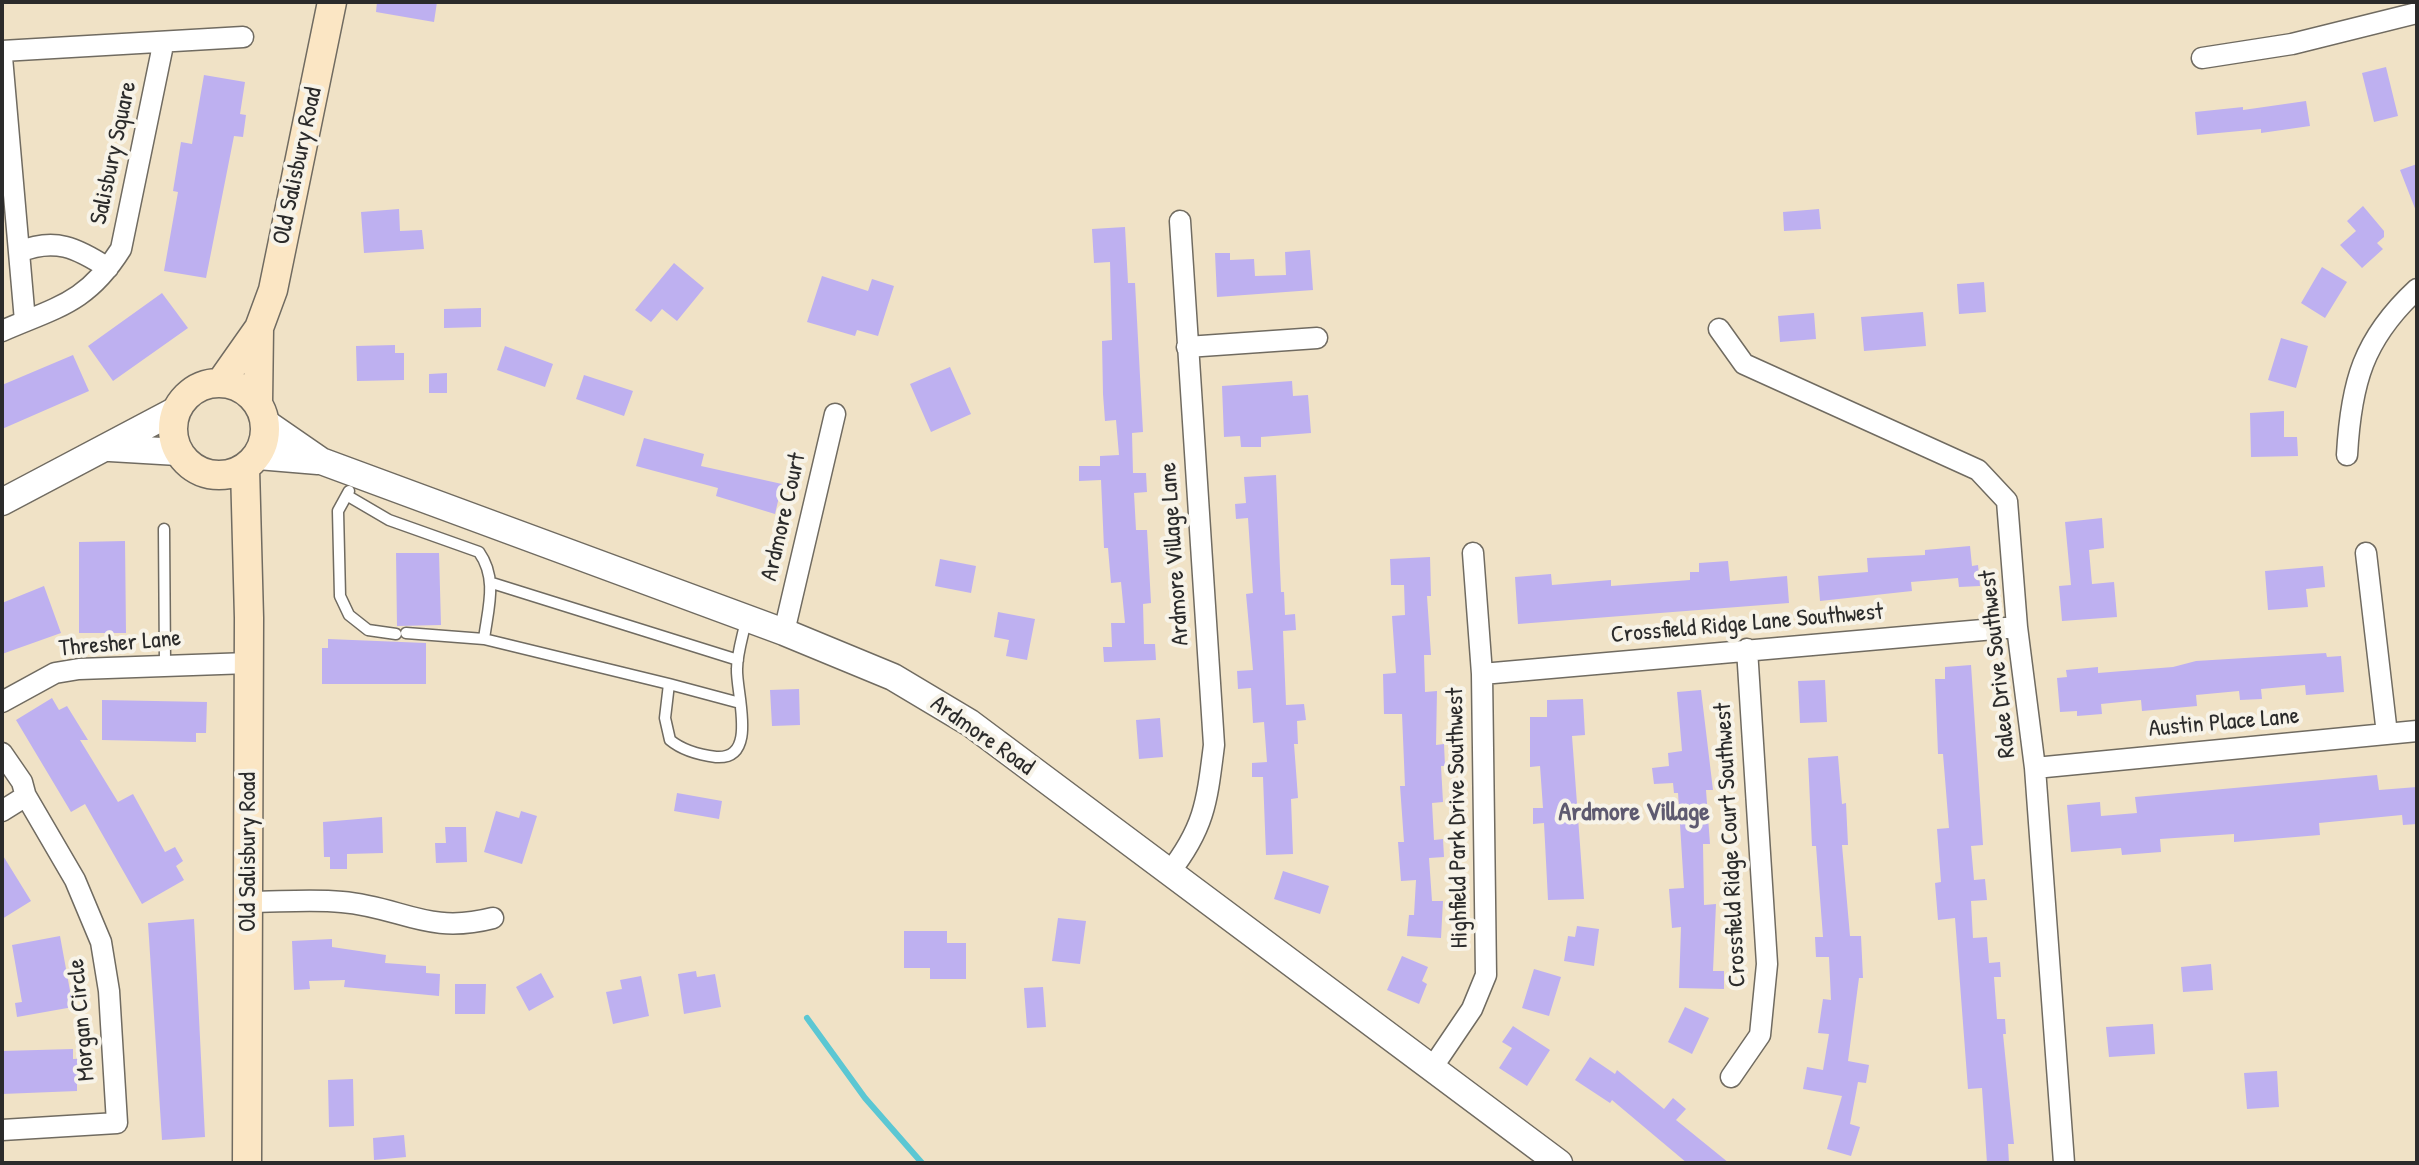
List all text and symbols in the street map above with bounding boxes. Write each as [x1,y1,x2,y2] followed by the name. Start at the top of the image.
[85,79,143,227] street label: Salisbury Square
[267,85,329,247] street label: Old Salisbury Road
[755,450,813,584] street label: Ardmore Court
[1154,461,1196,647] street label: Ardmore Village Lane
[1974,569,2022,759] street label: Ralee Drive Southwest
[1610,598,1884,650] street label: Crossfield Ridge Lane Southwest
[58,624,182,664] street label: Thresher Lane
[1441,687,1475,949] street label: Highfield Park Drive Southwest
[925,690,1039,782] street label: Ardmore Road
[1709,702,1753,988] street label: Crossfield Ridge Court Southwest
[2148,702,2300,744] street label: Austin Place Lane
[235,772,263,932] street label: Old Salisbury Road
[1558,797,1710,829] district label: Ardmore Village
[62,958,102,1082] street label: Morgan Circle

